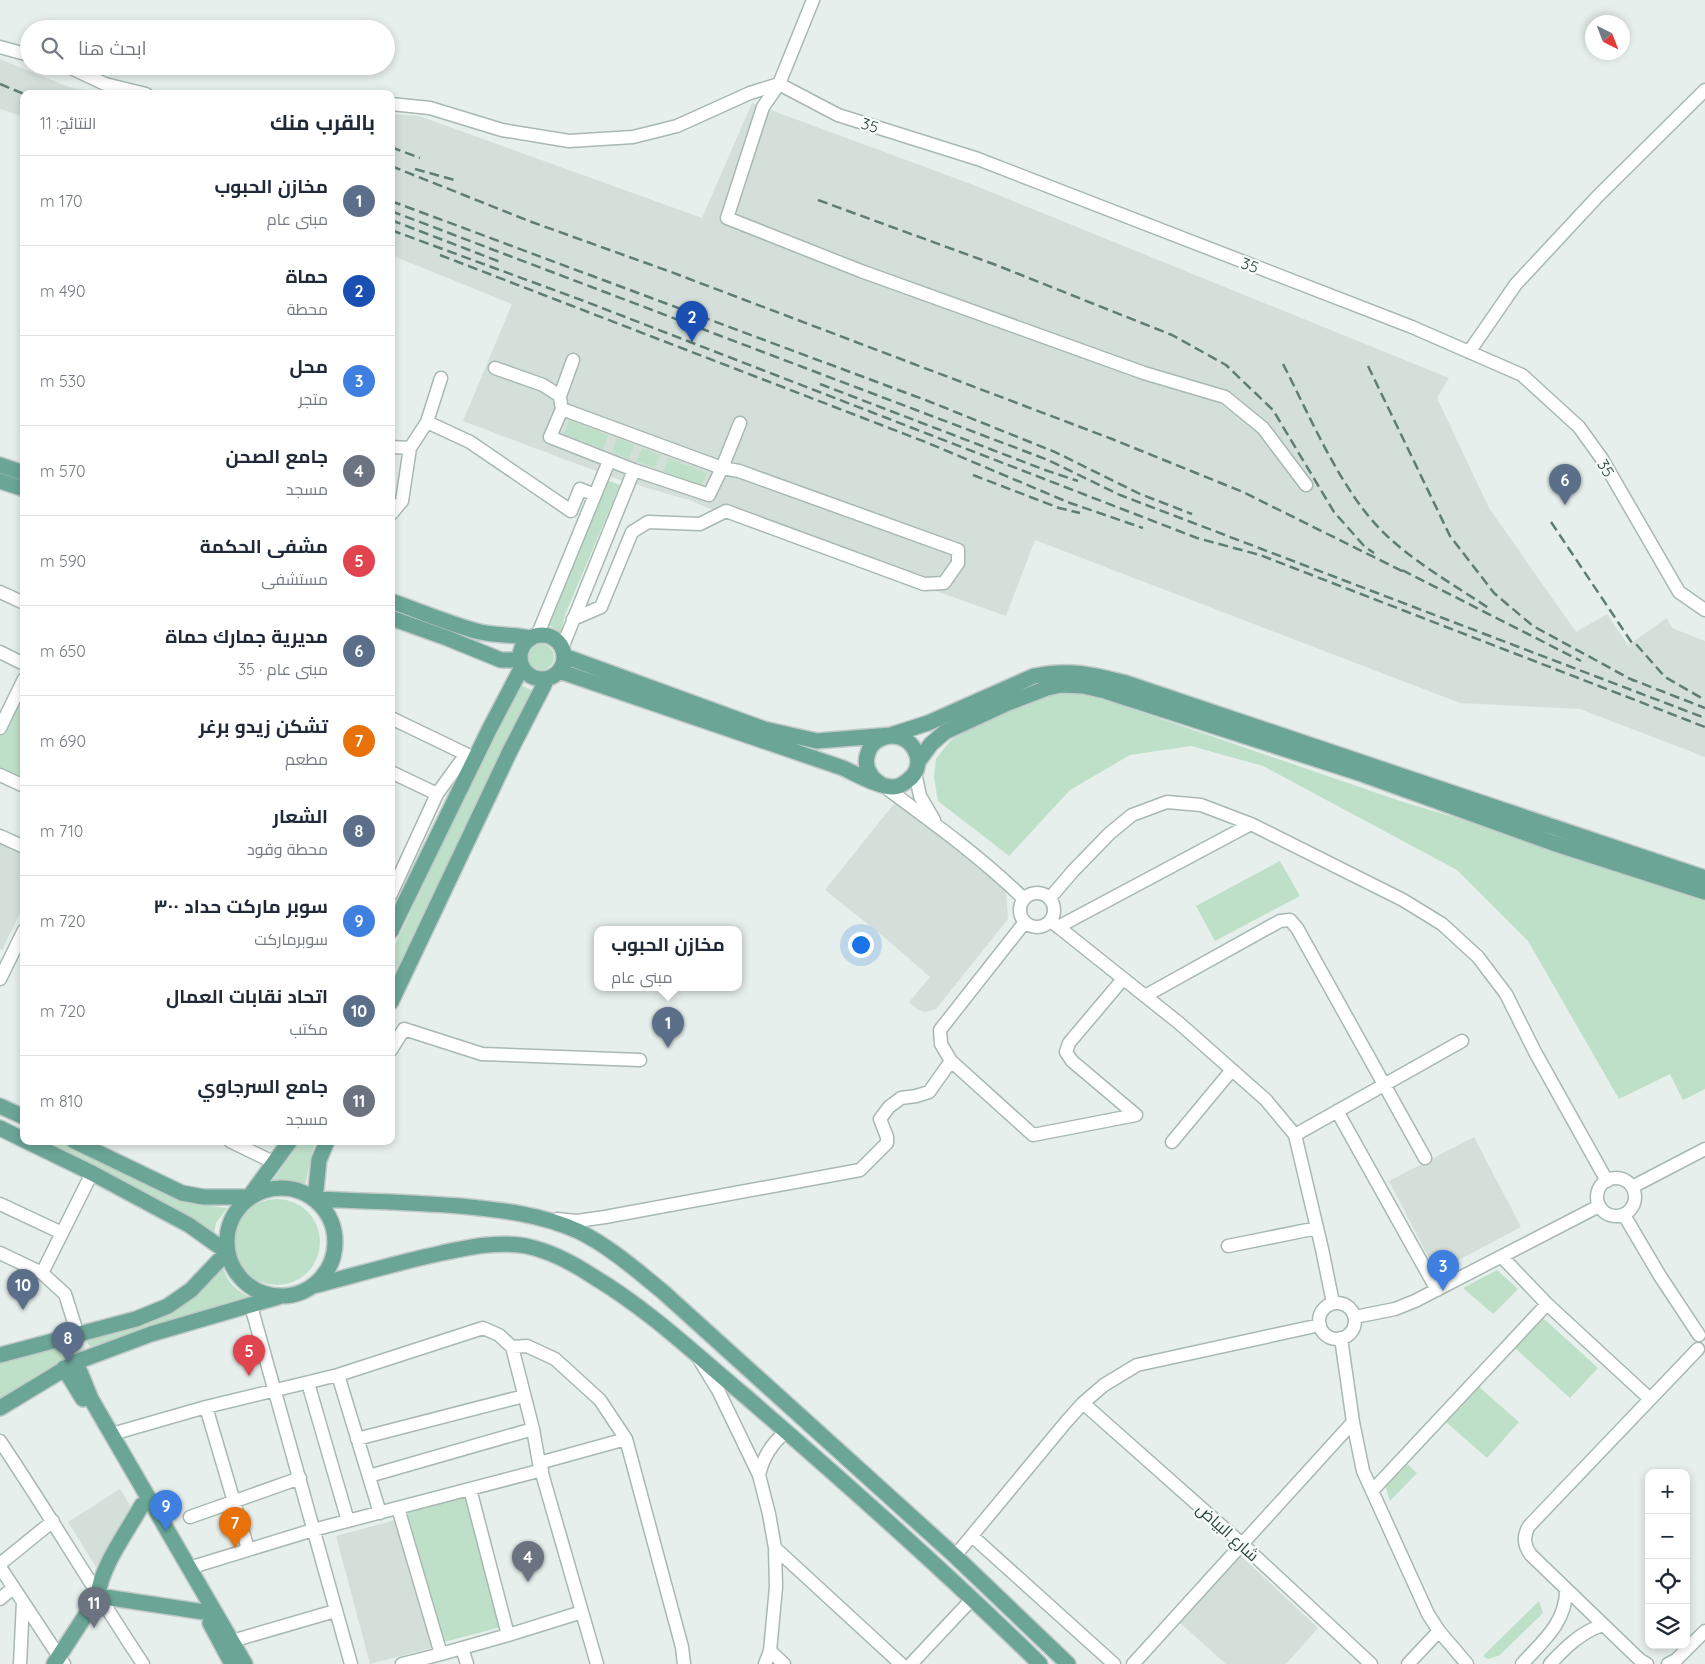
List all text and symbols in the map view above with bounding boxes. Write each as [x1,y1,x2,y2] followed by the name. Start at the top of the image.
[1585,15,1630,60] north arrow
[20,20,395,75] search box
[38,34,66,62] icon: search
[78,36,147,60] text: ابحث هنا
[270,109,375,135] text: بالقرب منك
[40,113,96,133] text: النتائج: 11
[859,113,881,137] street label: 35
[214,174,328,198] text: مخازن الحبوب
[40,191,83,211] text: 170 m
[356,191,362,211] text: 1
[267,209,328,229] text: مبنى عام
[1238,253,1262,277] street label: 35
[285,264,328,288] text: حماة
[40,281,86,301] text: 490 m
[354,281,364,301] text: 2
[287,299,328,319] text: محطة
[676,301,708,342] pin: 2
[290,354,328,378] text: محل
[40,371,86,391] text: 530 m
[355,371,363,391] text: 3
[299,389,328,409] text: متجر
[226,444,328,468] text: جامع الصحن
[1593,456,1619,480] street label: 35
[40,461,85,481] text: 570 m
[354,461,364,481] text: 4
[1549,464,1581,505] pin: 6
[286,479,328,499] text: مسجد
[200,534,328,558] text: مشفى الحكمة
[40,551,86,571] text: 590 m
[354,551,364,571] text: 5
[261,569,328,589] text: مستشفى
[165,624,328,648] text: مديرية جمارك حماة
[40,641,86,661] text: 650 m
[355,641,363,661] text: 6
[238,659,328,679] text: مبنى عام · 35
[199,714,328,738] text: تشكن زيدو برغر
[40,731,86,751] text: 690 m
[355,731,363,751] text: 7
[285,749,328,769] text: مطعم
[273,804,328,828] text: الشعار
[40,821,83,841] text: 710 m
[355,821,363,841] text: 8
[247,839,328,859] text: محطة وقود
[153,894,328,918] text: سوبر ماركت حداد ٣٠٠
[40,911,86,931] text: 720 m
[354,911,364,931] text: 9
[594,926,742,991] popup
[254,929,328,949] text: سوبرماركت
[611,932,725,956] text: مخازن الحبوب
[848,932,874,958] your location
[611,967,673,987] text: مبنى عام
[166,984,328,1008] text: اتحاد نقابات العمال
[40,1001,86,1021] text: 720 m
[351,1001,367,1021] text: 10
[652,1007,684,1048] pin: 1
[289,1019,328,1039] text: مكتب
[198,1074,328,1098] text: جامع السرجاوي
[40,1091,83,1111] text: 810 m
[353,1091,365,1111] text: 11
[286,1109,328,1129] text: مسجد
[1427,1250,1459,1291] pin: 3
[7,1269,39,1310] pin: 10
[52,1322,84,1363] pin: 8
[233,1335,265,1376] pin: 5
[1645,1469,1690,1649] map controls
[1645,1469,1690,1514] button: +
[150,1490,182,1531] pin: 9
[1191,1499,1263,1567] street label: شارع البياض
[219,1507,251,1548] pin: 7
[1645,1514,1690,1559] button: −
[512,1541,544,1582] pin: 4
[1645,1559,1690,1604] button: locate
[78,1587,110,1628] pin: 11
[1645,1604,1690,1649] button: layers

